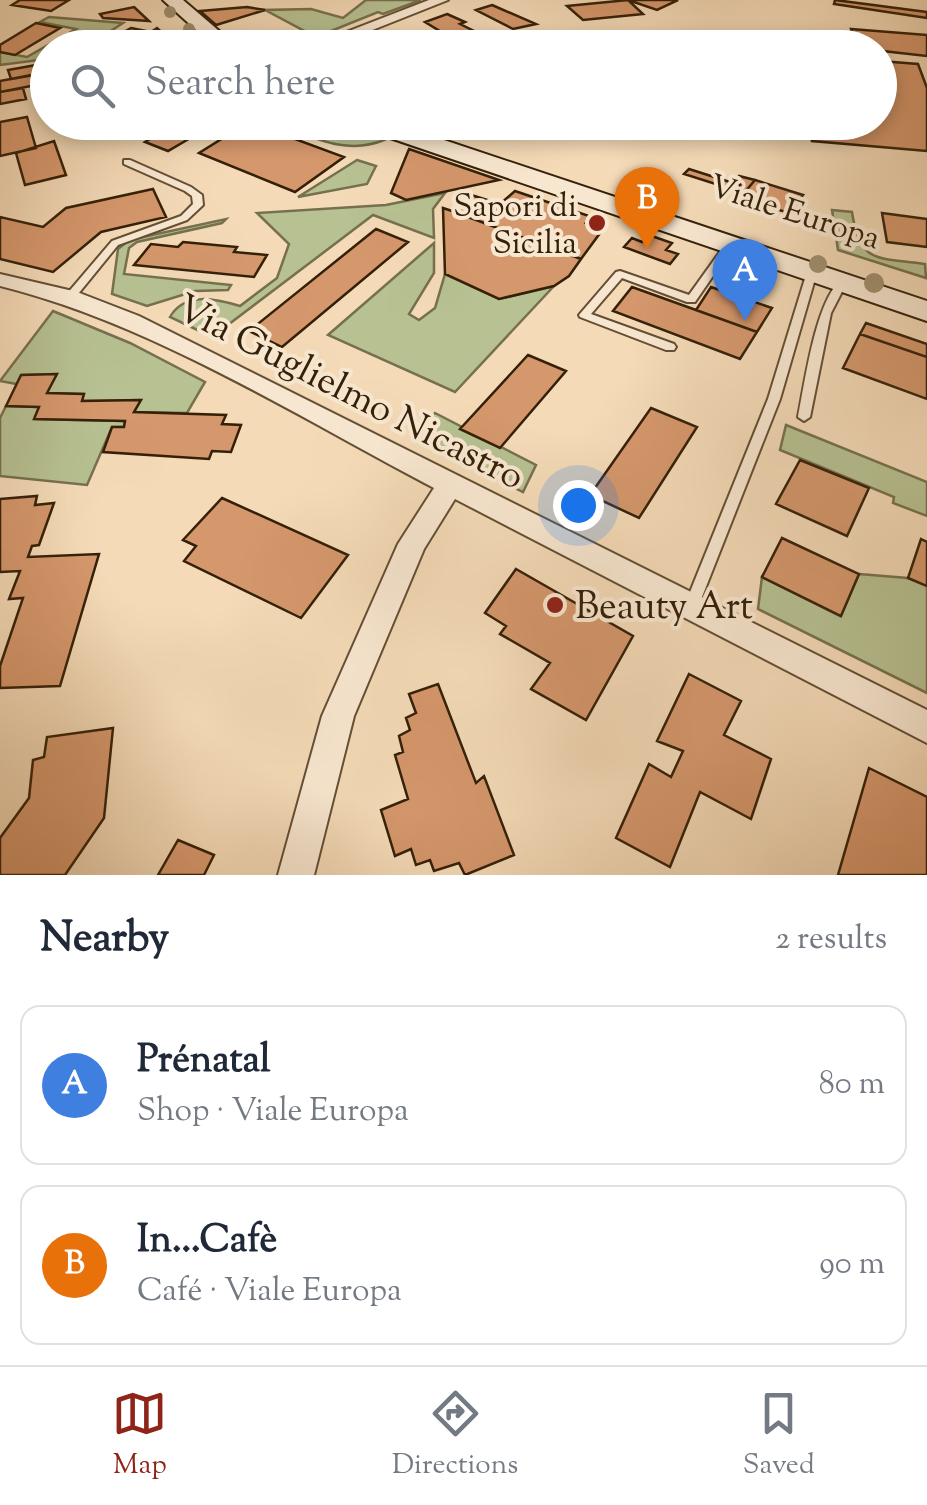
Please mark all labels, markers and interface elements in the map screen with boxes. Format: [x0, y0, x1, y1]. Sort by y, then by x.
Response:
search box [30, 30, 897, 140]
icon: search [65, 58, 120, 113]
text: Search here [145, 58, 336, 112]
street label: Viale Europa [703, 165, 886, 263]
pin: B [614, 166, 680, 249]
place label: Sapori di Sicilia [453, 185, 577, 268]
marker: Sapori di Sicilia [586, 212, 608, 234]
pin: A [712, 238, 778, 321]
street label: Via Guglielmo Nicastro [166, 283, 533, 506]
your location [553, 480, 604, 531]
place label: Beauty Art [575, 582, 753, 636]
marker: Beauty Art [544, 594, 566, 616]
text: Nearby [40, 910, 169, 970]
text: 2 results [775, 917, 887, 963]
text: Prénatal [137, 1035, 271, 1089]
text: A [62, 1062, 87, 1108]
text: 80 m [819, 1062, 885, 1108]
text: Shop · Viale Europa [137, 1089, 409, 1135]
text: In...Cafè [137, 1215, 277, 1269]
text: B [64, 1242, 85, 1288]
text: 90 m [819, 1242, 885, 1288]
text: Café · Viale Europa [137, 1269, 402, 1315]
tab: Map [112, 1386, 167, 1486]
tab: Directions [392, 1386, 518, 1486]
tab: Saved [743, 1386, 815, 1486]

